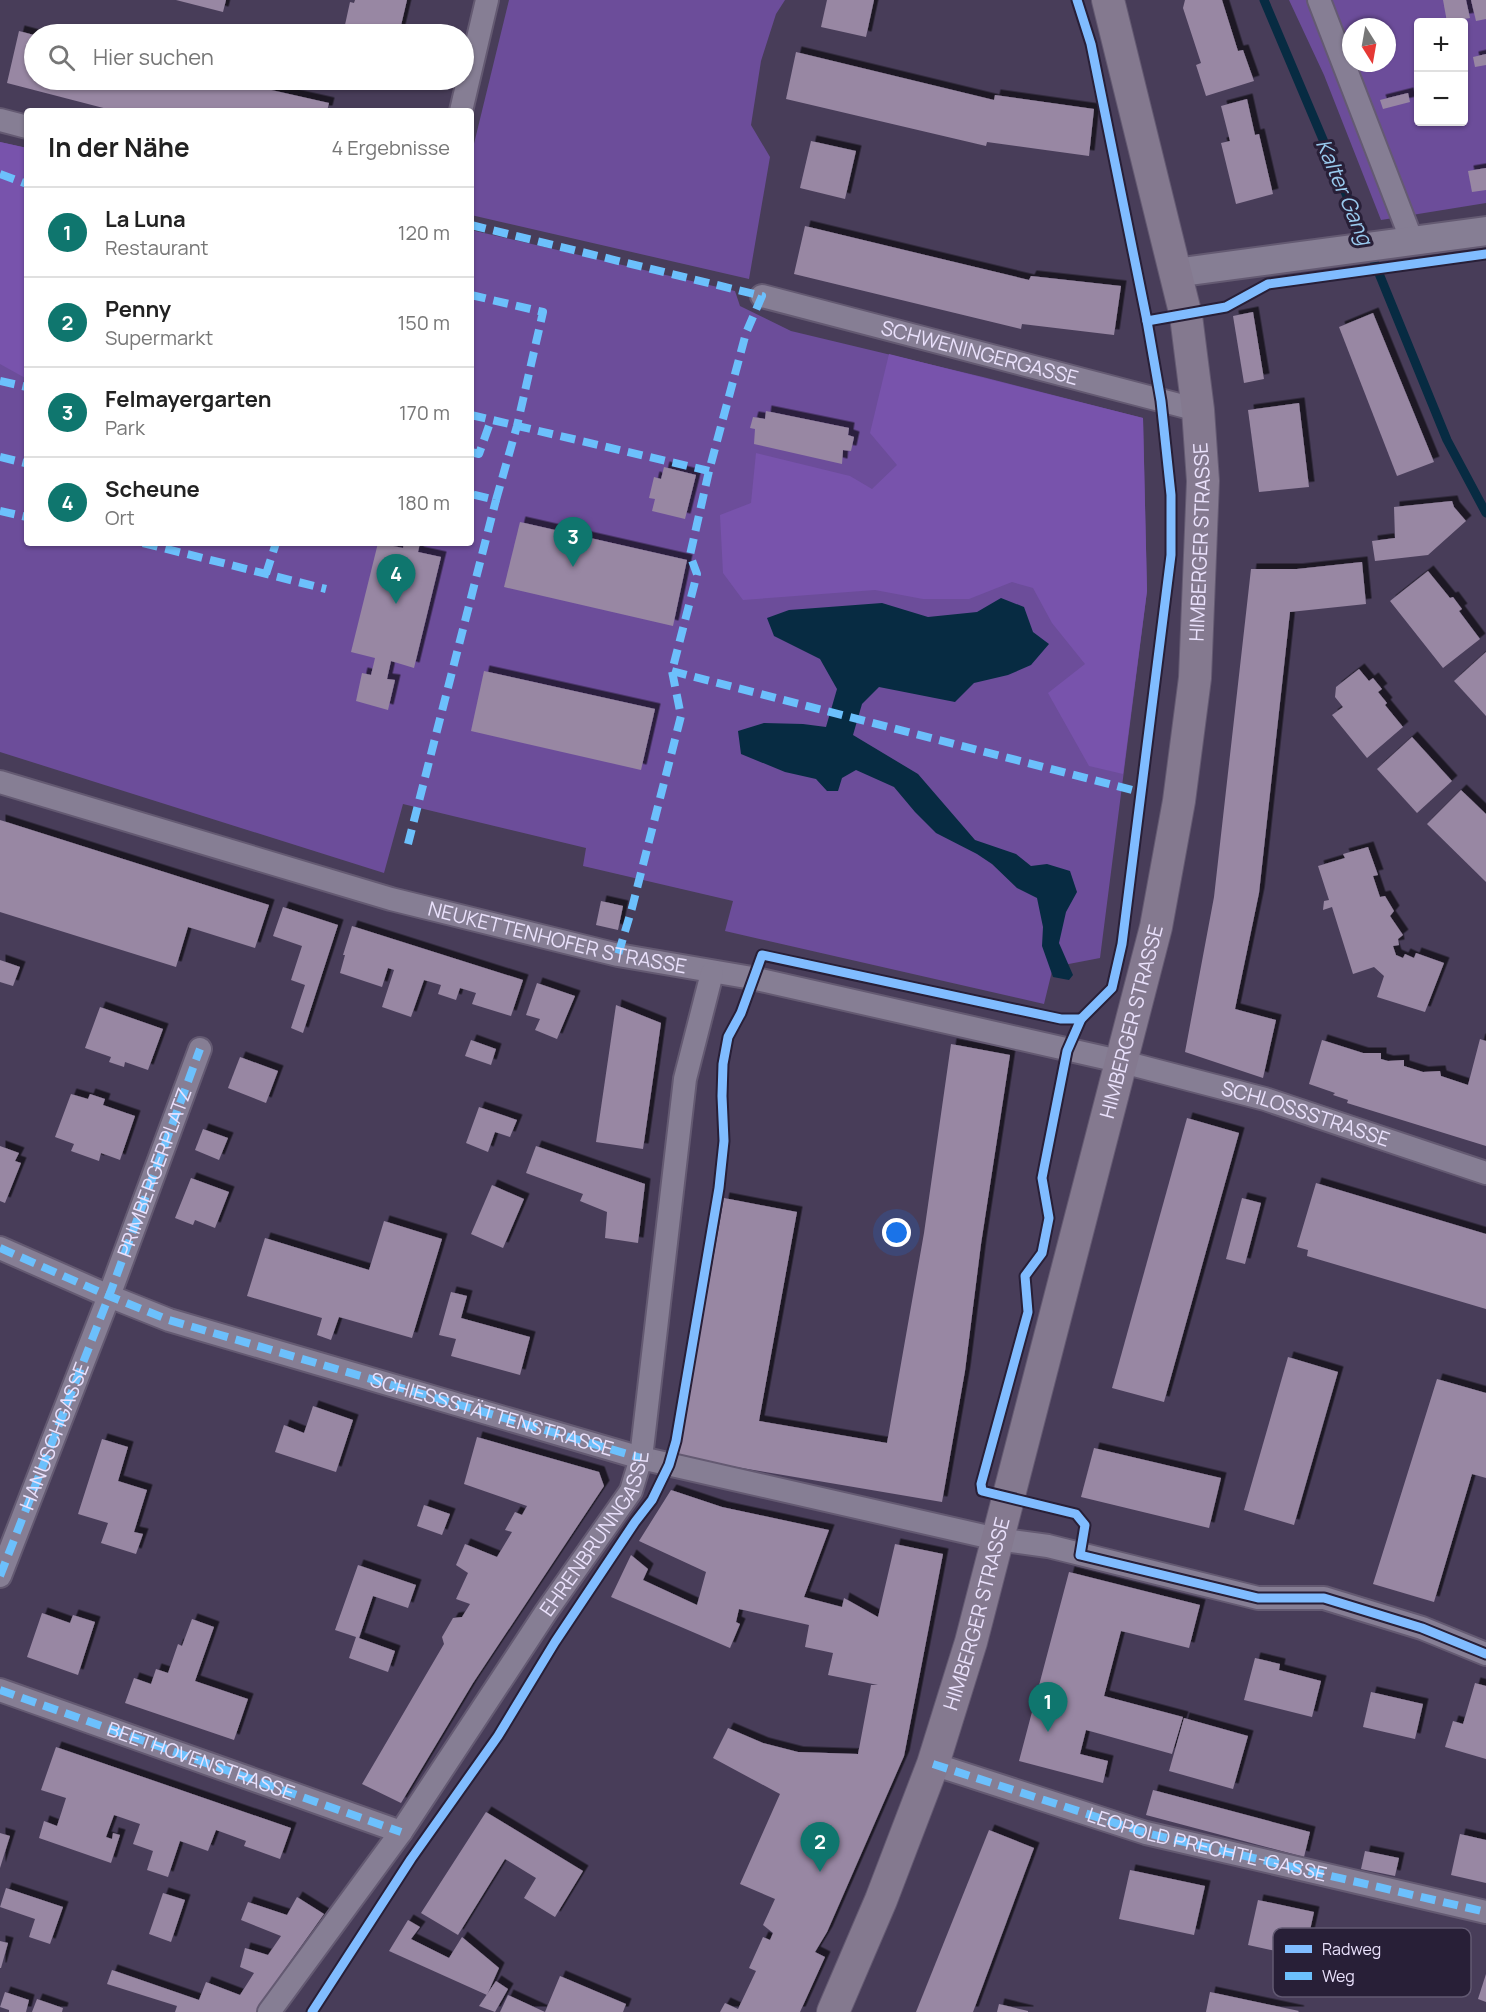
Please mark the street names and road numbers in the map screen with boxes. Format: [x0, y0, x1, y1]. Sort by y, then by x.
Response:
street label: SCHWENINGERGASSE [878, 314, 1081, 391]
street label: HIMBERGER STRASSE [1182, 442, 1216, 642]
street label: NEUKETTENHOFER STRASSE [425, 895, 689, 980]
street label: HIMBERGER STRASSE [1093, 922, 1169, 1121]
street label: SCHLOSSSTRASSE [1218, 1074, 1393, 1153]
street label: PRIMBERGERPLATZ [110, 1084, 198, 1261]
street label: HANUSCHGASSE [13, 1358, 95, 1514]
street label: SCHIESSSTÄTTENSTRASSE [367, 1366, 617, 1462]
street label: EHRENBRUNNGASSE [533, 1450, 655, 1622]
street label: HIMBERGER STRASSE [937, 1514, 1016, 1713]
street label: BEETHOVENSTRASSE [103, 1715, 298, 1806]
street label: LEOPOLD PRECHTL-GASSE [1084, 1801, 1330, 1888]

